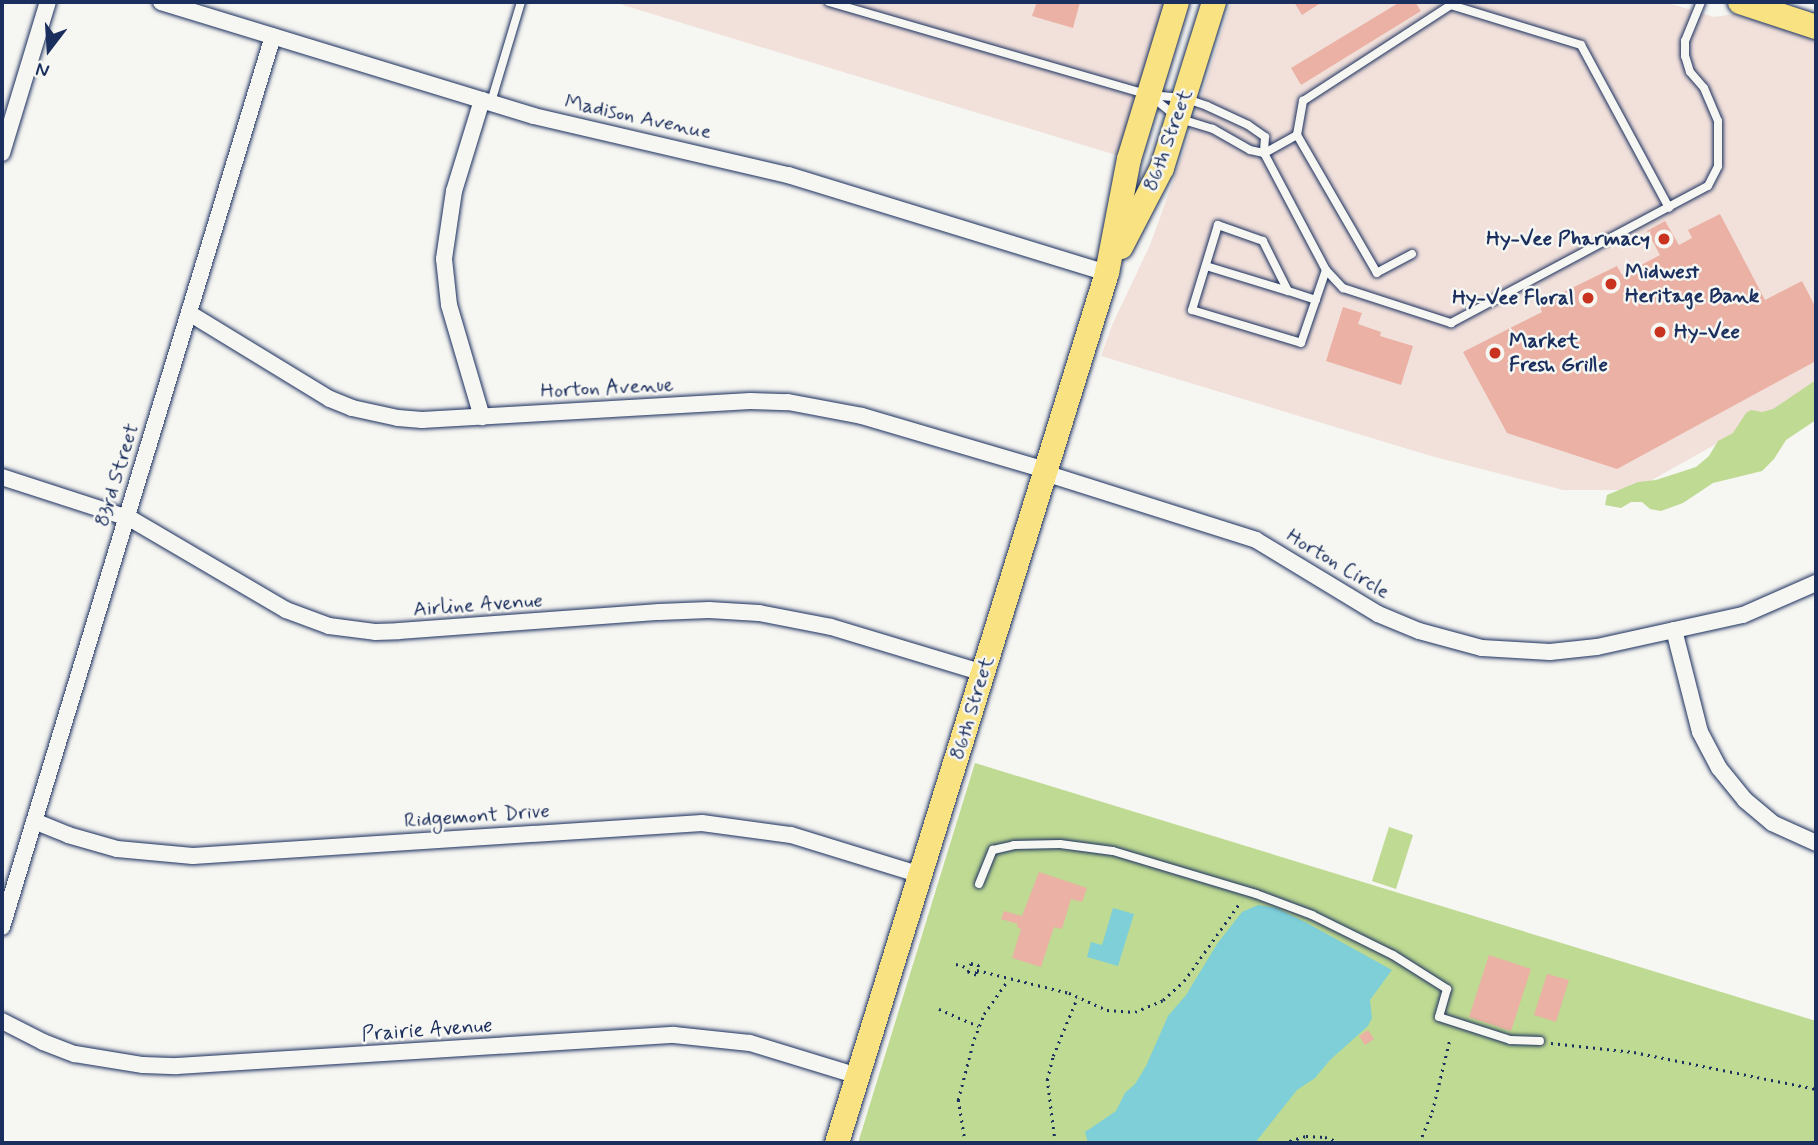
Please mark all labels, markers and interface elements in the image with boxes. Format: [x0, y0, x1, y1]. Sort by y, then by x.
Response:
north arrow [14, 14, 84, 84]
text: N [33, 56, 52, 83]
street label: 86th Street [1138, 85, 1198, 195]
street label: Madison Avenue [565, 90, 711, 144]
place label: Hy-Vee Pharmacy [1489, 226, 1650, 252]
marker: Hy-Vee Pharmacy [1656, 231, 1672, 247]
place label: Midwest Heritage Bank [1625, 259, 1756, 309]
marker: Midwest Heritage Bank [1603, 276, 1619, 292]
place label: Hy-Vee Floral [1452, 285, 1574, 311]
marker: Hy-Vee Floral [1580, 290, 1596, 306]
place label: Hy-Vee [1674, 319, 1740, 345]
marker: Hy-Vee [1652, 324, 1668, 340]
place label: Market Fresh Grille [1509, 328, 1608, 378]
marker: Market Fresh Grille [1487, 345, 1503, 361]
street label: Horton Avenue [541, 372, 673, 404]
street label: 83rd Street [90, 421, 144, 529]
street label: Horton Circle [1281, 523, 1395, 605]
street label: Airline Avenue [411, 588, 545, 622]
street label: 86th Street [944, 653, 1000, 763]
street label: Ridgemont Drive [403, 798, 551, 834]
street label: Prairie Avenue [359, 1013, 495, 1047]

